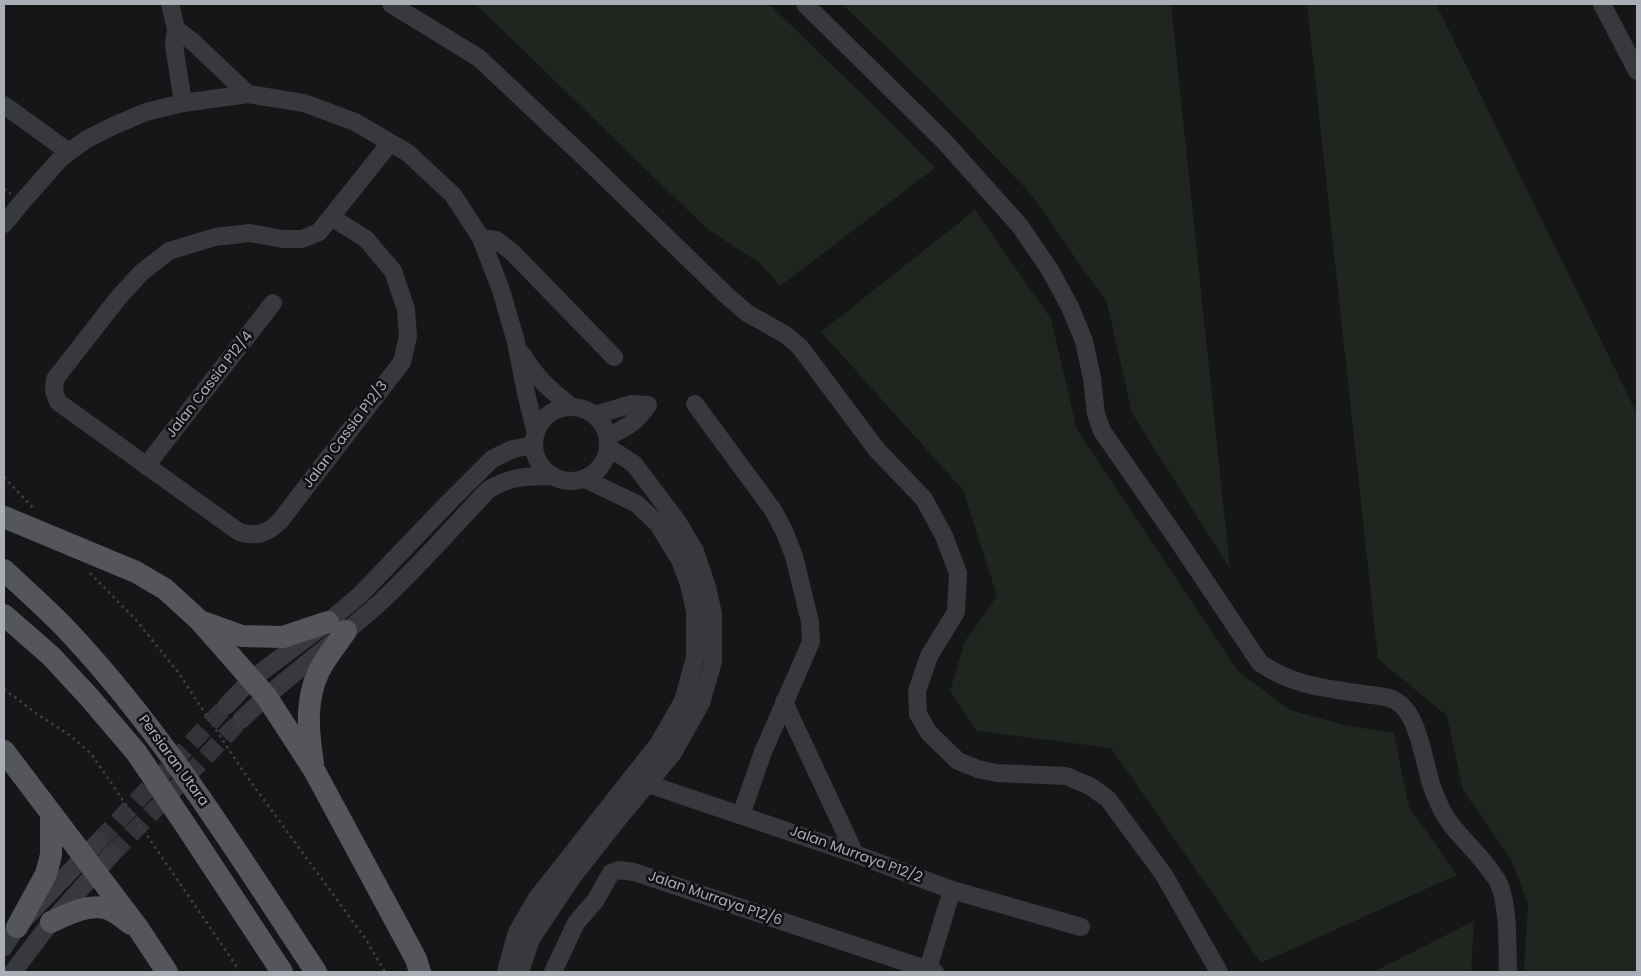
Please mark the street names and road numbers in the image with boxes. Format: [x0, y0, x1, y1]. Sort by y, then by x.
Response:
street label: Jalan Cassia P12/4 [163, 329, 257, 441]
street label: Jalan Cassia P12/3 [300, 378, 392, 492]
street label: Persiaran Utara [134, 712, 212, 810]
street label: Jalan Murraya P12/2 [787, 823, 925, 887]
street label: Jalan Murraya P12/6 [646, 868, 784, 930]

